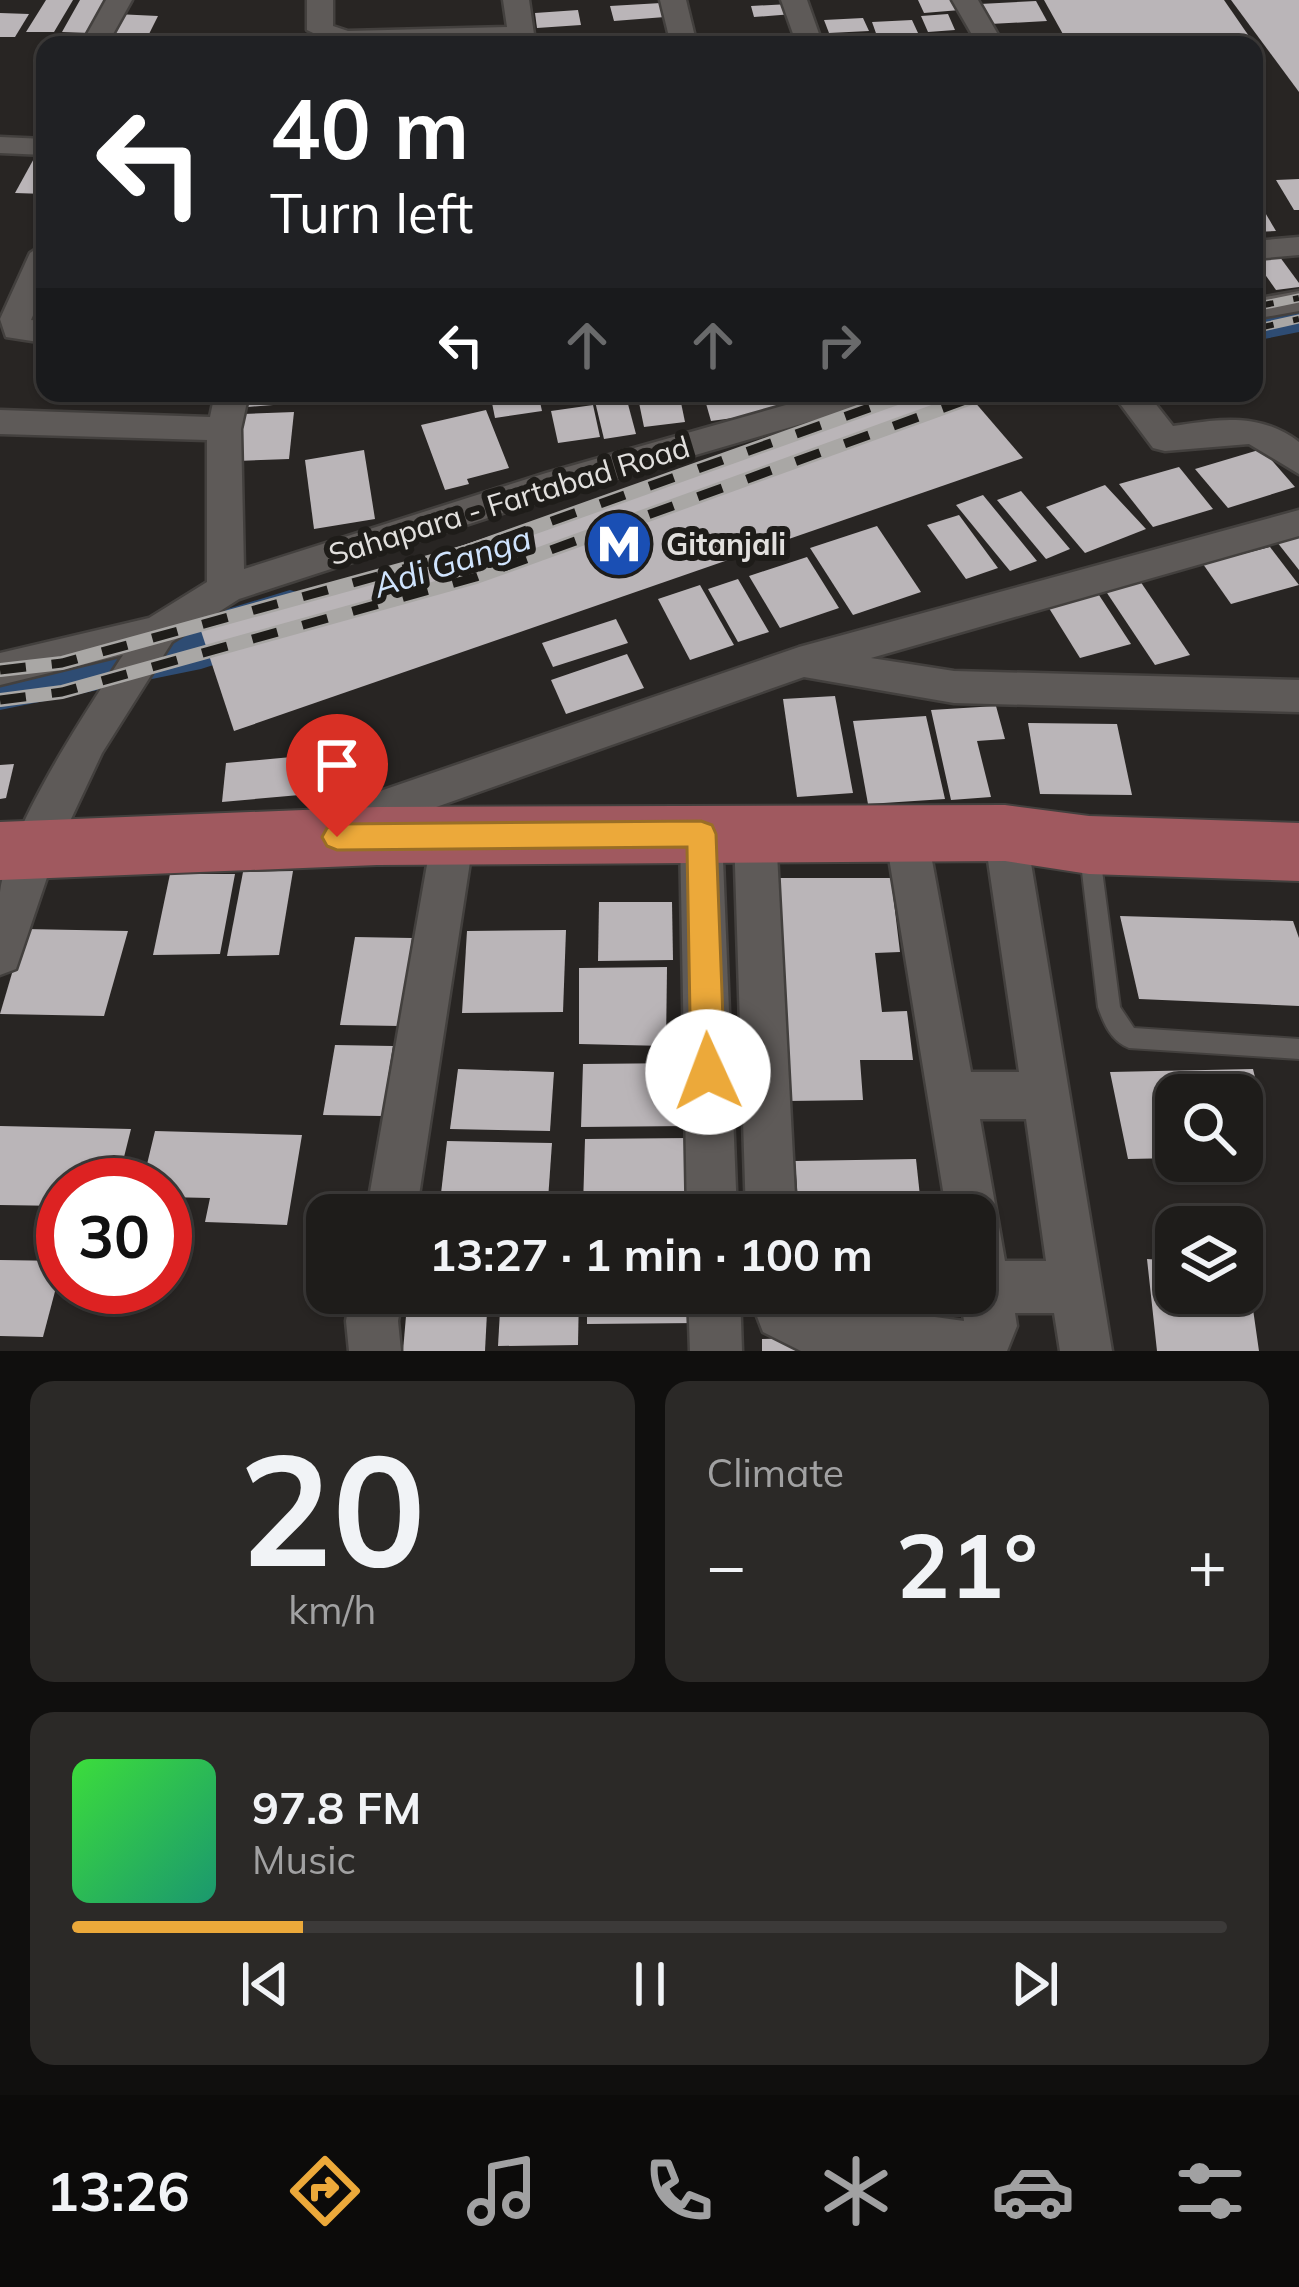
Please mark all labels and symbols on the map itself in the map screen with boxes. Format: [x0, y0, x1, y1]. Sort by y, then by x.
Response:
street label: Sahapara - Fartabad Road [324, 427, 694, 573]
metro station icon: Gitanjali [584, 509, 654, 579]
water label: Adi Ganga [367, 516, 536, 606]
place label: Gitanjali [666, 525, 786, 563]
pin [286, 714, 388, 837]
position arrow [645, 1009, 771, 1135]
speed limit sign: 30 [36, 1158, 192, 1314]

